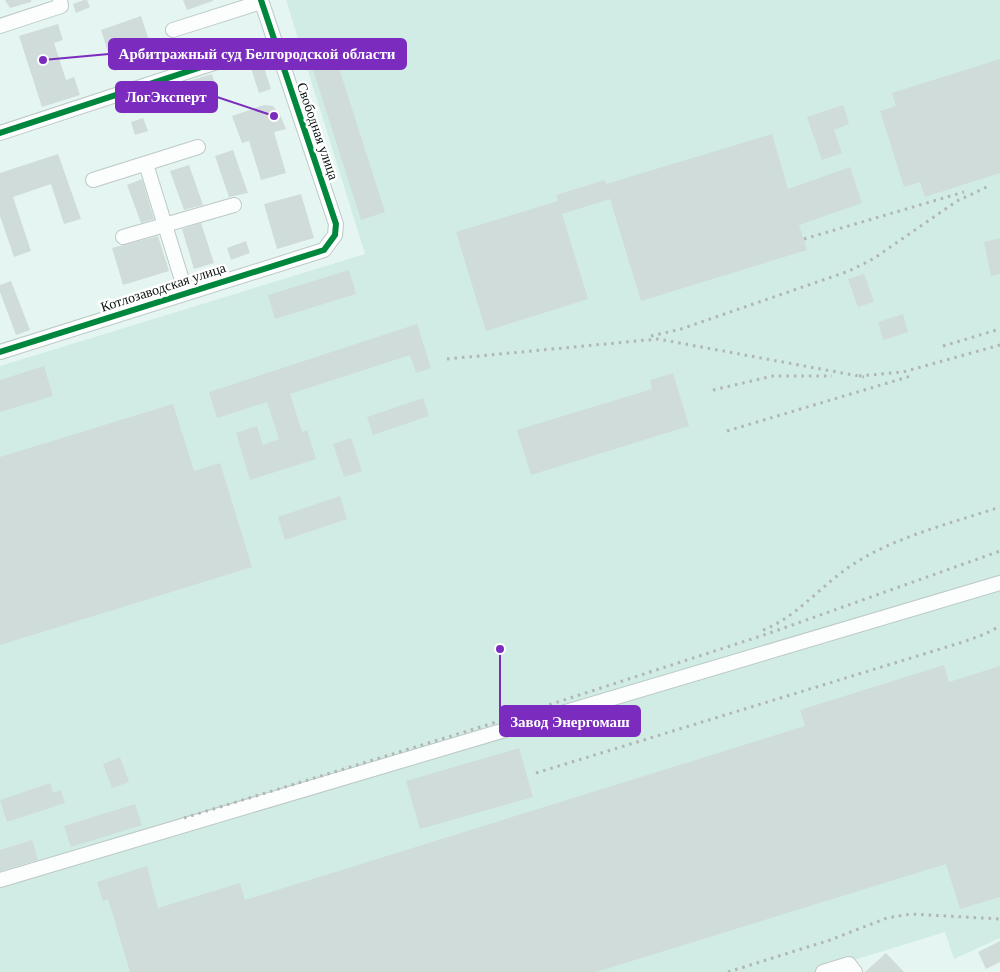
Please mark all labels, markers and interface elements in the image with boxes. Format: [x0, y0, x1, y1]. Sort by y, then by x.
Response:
callout: Арбитражный суд Белгородской области [109, 39, 406, 69]
text: Арбитражный суд Белгородской области [119, 46, 396, 62]
street label: Свободная улица [294, 81, 341, 183]
callout: ЛогЭксперт [116, 82, 217, 112]
text: ЛогЭксперт [125, 89, 207, 105]
street label: Котлозаводская улица [99, 260, 228, 315]
callout: Завод Энергомаш [500, 706, 640, 736]
text: Завод Энергомаш [510, 714, 630, 730]

